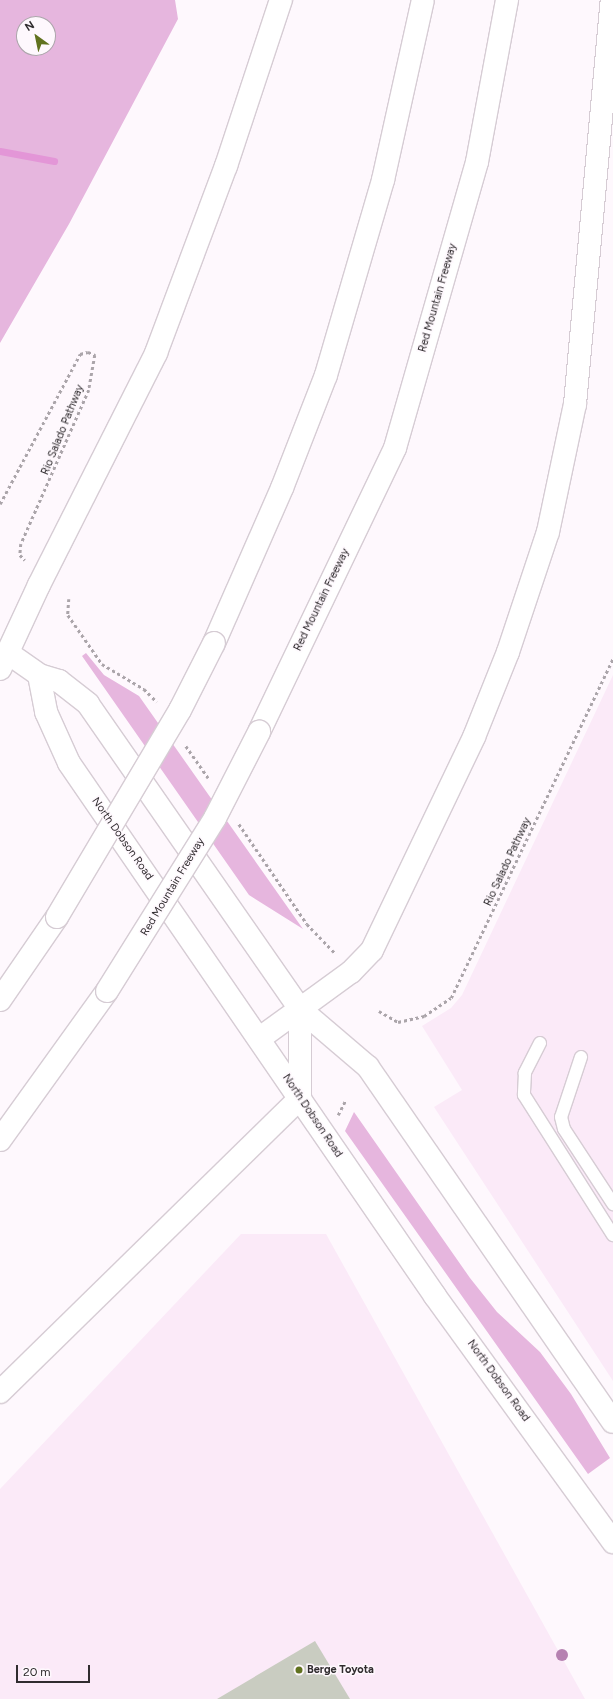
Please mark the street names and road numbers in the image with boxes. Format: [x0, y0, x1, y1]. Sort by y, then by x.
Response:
street label: Red Mountain Freeway [416, 242, 460, 354]
street label: Rio Salado Pathway [39, 383, 87, 477]
street label: Red Mountain Freeway [291, 547, 353, 653]
street label: North Dobson Road [89, 795, 155, 883]
street label: Rio Salado Pathway [482, 816, 534, 908]
street label: Red Mountain Freeway [138, 835, 208, 939]
street label: North Dobson Road [279, 1072, 345, 1160]
street label: North Dobson Road [464, 1338, 532, 1424]

